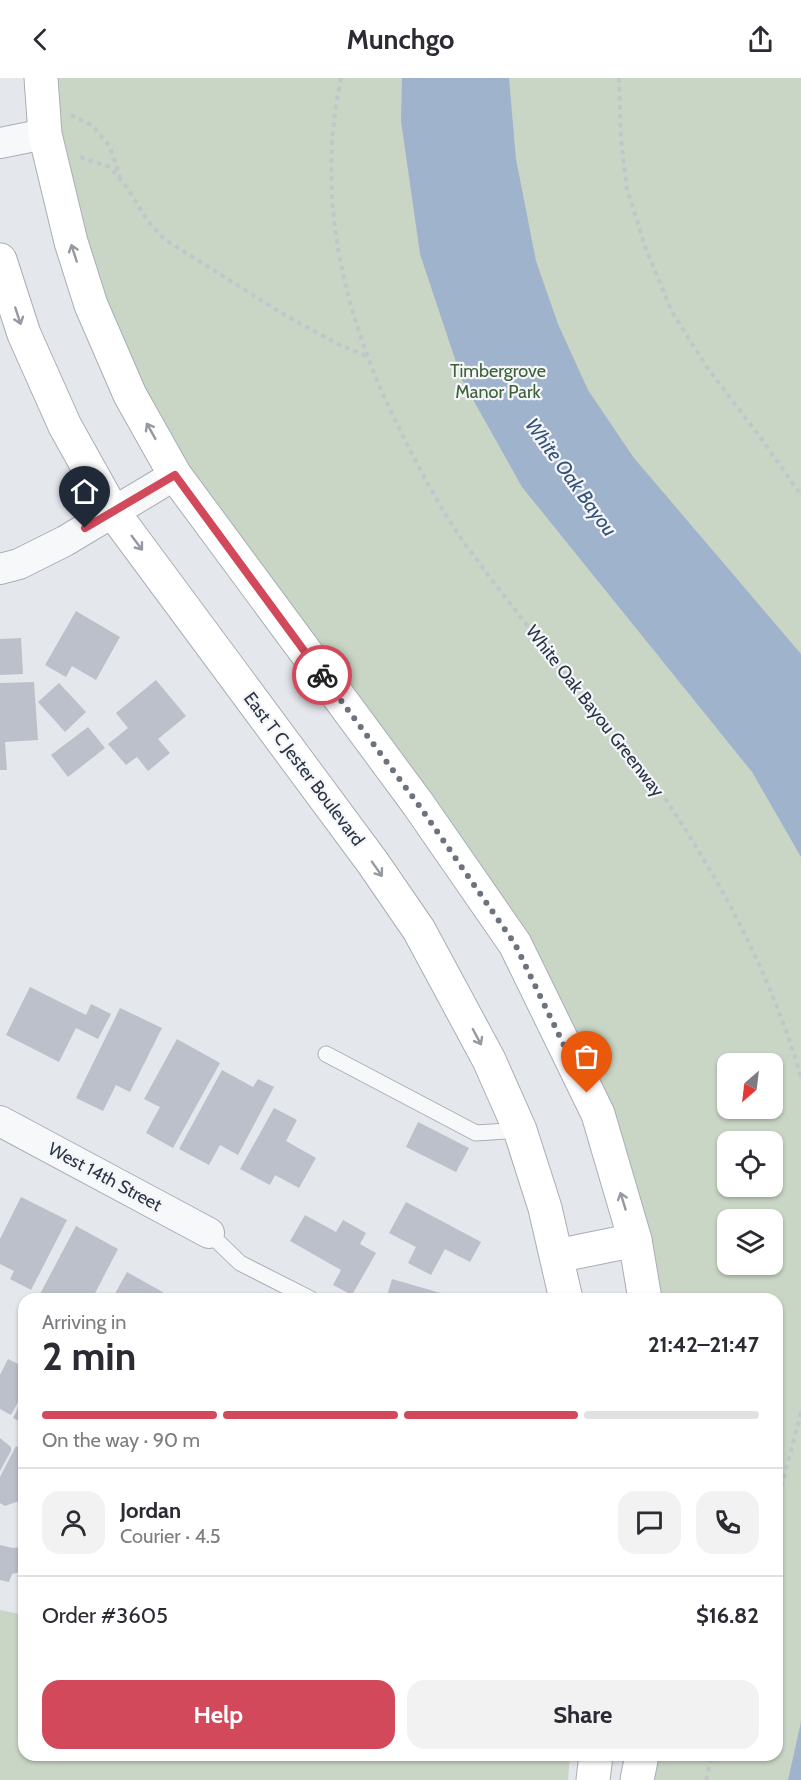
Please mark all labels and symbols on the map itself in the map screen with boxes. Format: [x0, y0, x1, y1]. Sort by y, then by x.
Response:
one-way arrow [68, 244, 79, 263]
one-way arrow [13, 306, 24, 325]
park label: Timbergrove Manor Park [450, 360, 546, 403]
water label: White Oak Bayou [520, 413, 622, 541]
one-way arrow [144, 423, 156, 440]
pin [59, 466, 110, 528]
one-way arrow [130, 535, 143, 551]
street label: White Oak Bayou Greenway [521, 621, 669, 801]
courier [292, 645, 352, 705]
street label: East T C Jester Boulevard [239, 688, 369, 850]
one-way arrow [371, 860, 383, 877]
one-way arrow [471, 1028, 483, 1046]
pin [561, 1031, 612, 1093]
north arrow [717, 1053, 783, 1119]
street label: West 14th Street [44, 1138, 166, 1216]
one-way arrow [617, 1192, 628, 1211]

